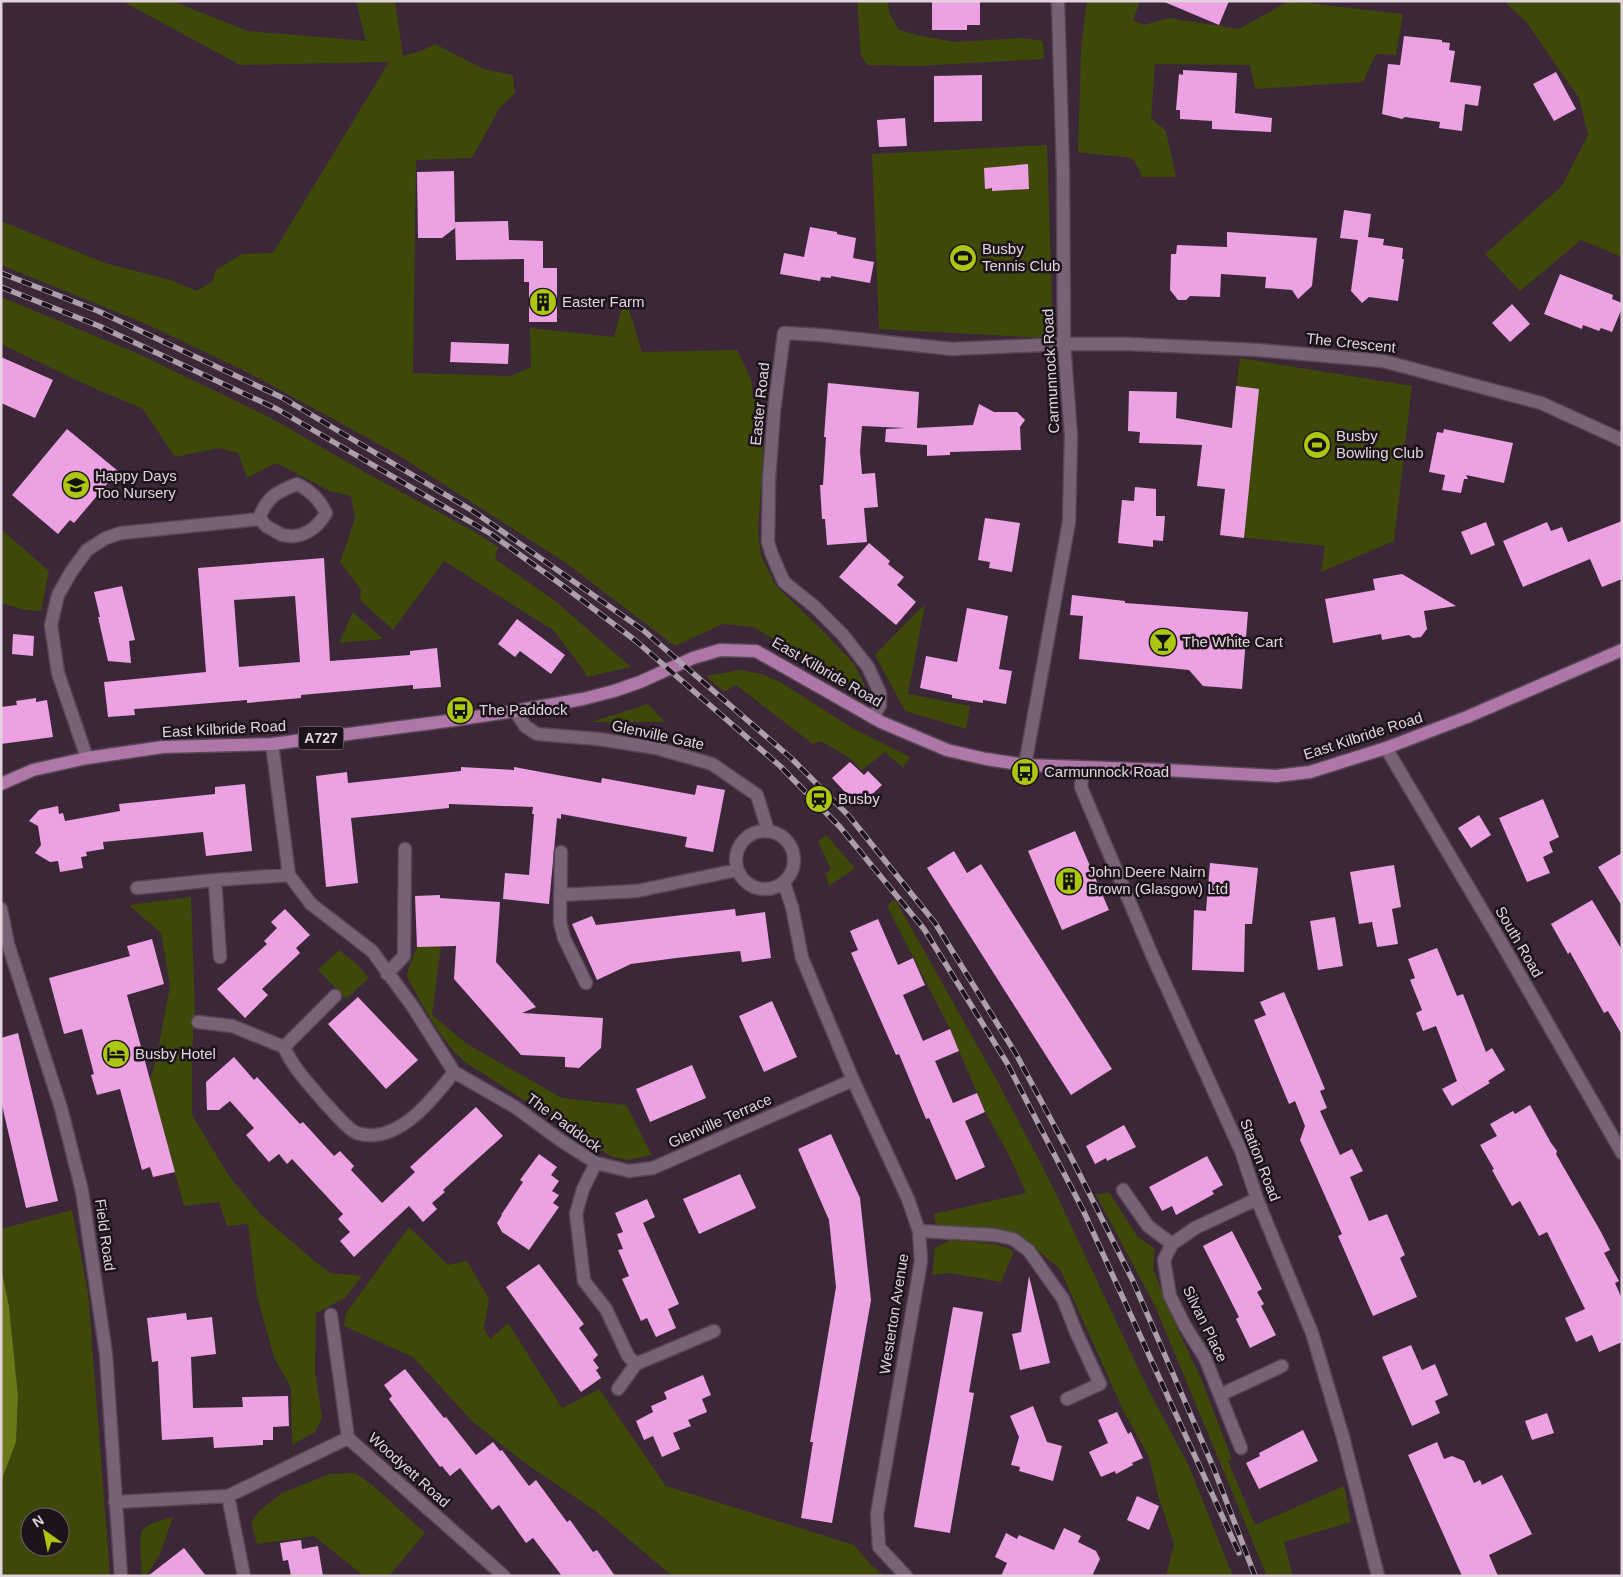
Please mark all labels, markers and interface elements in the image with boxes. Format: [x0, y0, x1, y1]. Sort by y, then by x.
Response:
place label: Busby Tennis Club [982, 240, 1060, 274]
sports icon: Busby Tennis Club [948, 243, 978, 273]
building icon: Easter Farm [528, 287, 558, 317]
place label: Easter Farm [562, 293, 645, 310]
street label: Carmunnock Road [1039, 308, 1062, 434]
street label: The Crescent [1305, 329, 1398, 356]
street label: Easter Road [747, 362, 772, 446]
place label: Busby Bowling Club [1336, 427, 1424, 461]
sports icon: Busby Bowling Club [1302, 430, 1332, 460]
place label: Happy Days Too Nursery [95, 467, 177, 501]
school or university icon: Happy Days Too Nursery [61, 470, 91, 500]
bar icon: The White Cart [1148, 627, 1178, 657]
street label: East Kilbride Road [769, 633, 885, 710]
place label: The White Cart [1182, 633, 1284, 650]
bus stop icon: The Paddock [445, 695, 475, 725]
place label: The Paddock [479, 701, 568, 718]
street label: East Kilbride Road [1301, 708, 1425, 763]
street label: Glenville Gate [610, 716, 706, 753]
street label: East Kilbride Road [161, 717, 286, 740]
road number: A727 [298, 726, 344, 750]
bus stop icon: Carmunnock Road [1010, 757, 1040, 787]
place label: Carmunnock Road [1044, 763, 1169, 780]
station icon: Busby [804, 784, 834, 814]
place label: Busby [838, 790, 880, 807]
place label: John Deere Nairn Brown (Glasgow) Ltd [1088, 863, 1228, 897]
building icon: John Deere Nairn Brown (Glasgow) Ltd [1054, 866, 1084, 896]
street label: South Road [1492, 903, 1547, 980]
hotel icon: Busby Hotel [101, 1039, 131, 1069]
place label: Busby Hotel [135, 1045, 216, 1062]
street label: The Paddock [524, 1090, 605, 1156]
street label: Glenville Terrace [665, 1090, 774, 1151]
street label: Station Road [1237, 1116, 1284, 1203]
street label: Field Road [92, 1198, 119, 1272]
street label: Westerton Avenue [876, 1252, 911, 1376]
street label: Silvan Place [1180, 1283, 1231, 1365]
street label: Woodyett Road [365, 1429, 453, 1510]
north arrow [20, 1507, 70, 1557]
text: N [29, 1512, 47, 1531]

